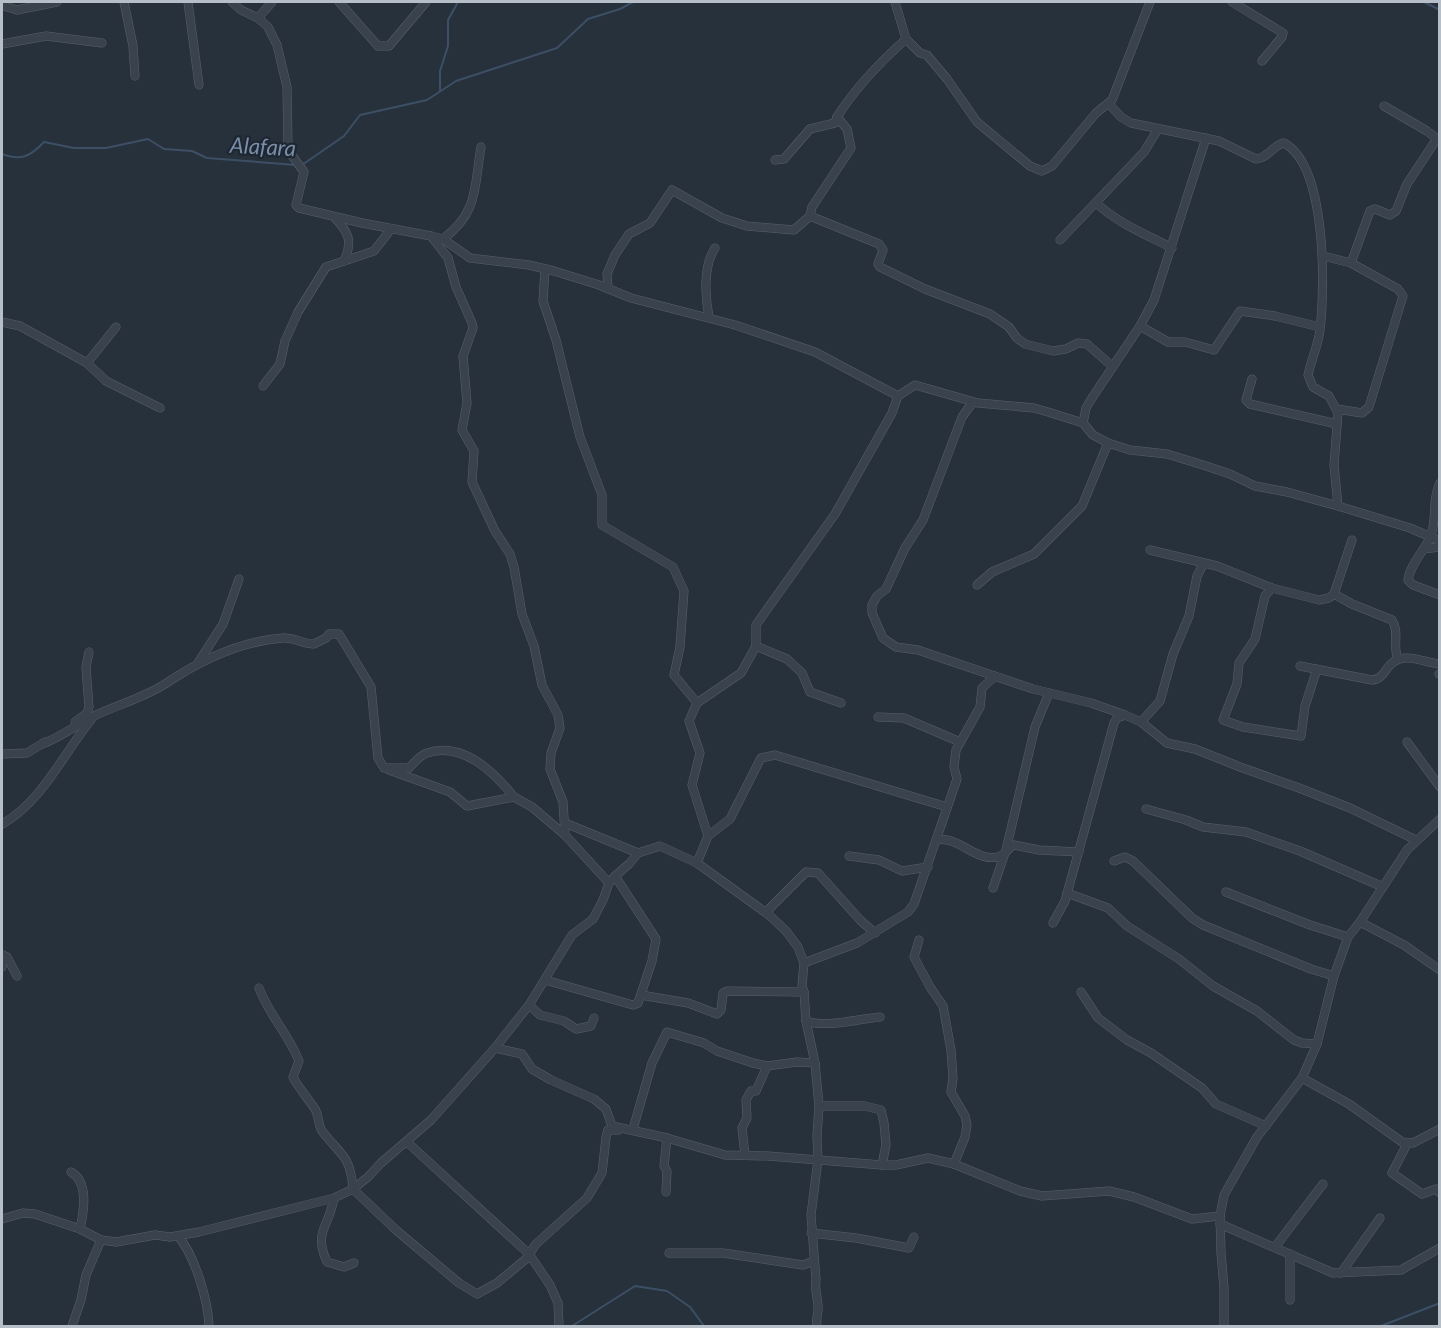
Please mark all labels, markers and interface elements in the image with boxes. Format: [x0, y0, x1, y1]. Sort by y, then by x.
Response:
water label: Alafara [228, 131, 297, 161]

